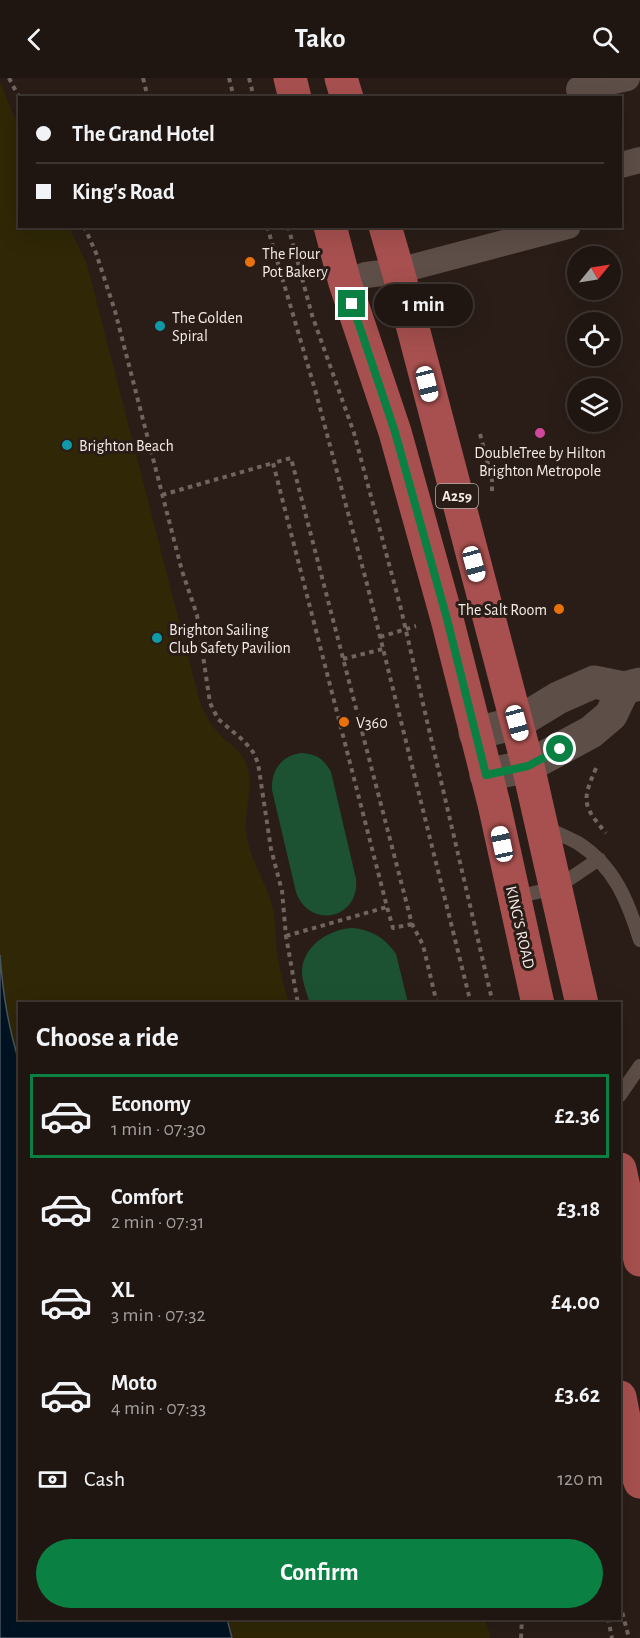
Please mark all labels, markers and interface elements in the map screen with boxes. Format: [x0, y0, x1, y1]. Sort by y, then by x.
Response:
icon: back [18, 23, 51, 56]
icon: search [589, 23, 622, 56]
text: Tako [294, 25, 346, 52]
text: The Grand Hotel [72, 123, 215, 145]
text: King's Road [72, 181, 175, 203]
place label: The Flour Pot Bakery [262, 246, 328, 281]
north arrow [567, 246, 621, 300]
map controls [567, 246, 621, 432]
marker: The Flour Pot Bakery [243, 255, 257, 269]
callout: 1 min [373, 283, 472, 325]
route end [338, 290, 365, 317]
text: 1 min [402, 295, 445, 315]
place label: The Golden Spiral [172, 310, 243, 344]
button: locate [567, 312, 621, 366]
marker: The Golden Spiral [153, 319, 167, 333]
car [414, 364, 440, 404]
button: layers [567, 378, 621, 432]
marker: DoubleTree by Hilton Brighton Metropole [533, 426, 547, 440]
marker: Brighton Beach [60, 438, 74, 452]
place label: Brighton Beach [79, 438, 174, 454]
place label: DoubleTree by Hilton Brighton Metropole [474, 445, 606, 479]
road number: A259 [436, 484, 478, 508]
car [461, 544, 487, 584]
place label: The Salt Room [458, 602, 547, 618]
marker: The Salt Room [552, 602, 566, 616]
place label: Brighton Sailing Club Safety Pavilion [169, 622, 291, 657]
marker: Brighton Sailing Club Safety Pavilion [150, 631, 164, 645]
car [504, 703, 530, 743]
marker: V360 [337, 715, 351, 729]
place label: V360 [356, 715, 388, 731]
route start [546, 735, 573, 762]
car [489, 825, 515, 863]
street label: KING'S ROAD [503, 884, 537, 970]
text: Choose a ride [36, 1024, 179, 1051]
icon: car [39, 1089, 93, 1143]
text: Economy [111, 1093, 191, 1115]
text: £2.36 [555, 1105, 600, 1127]
text: 1 min · 07:30 [111, 1119, 206, 1139]
icon: car [39, 1182, 93, 1236]
text: Comfort [111, 1186, 183, 1208]
text: £3.18 [557, 1198, 600, 1220]
text: 2 min · 07:31 [111, 1212, 204, 1232]
icon: car [39, 1275, 93, 1329]
text: XL [111, 1279, 134, 1301]
text: £4.00 [551, 1291, 600, 1313]
text: 3 min · 07:32 [111, 1305, 206, 1325]
icon: car [39, 1368, 93, 1422]
text: Moto [111, 1372, 157, 1394]
text: £3.62 [555, 1384, 600, 1406]
text: 4 min · 07:33 [111, 1398, 206, 1418]
icon: cash [36, 1463, 69, 1496]
text: Cash [84, 1468, 125, 1490]
text: 120 m [557, 1469, 603, 1489]
button: Confirm [36, 1539, 603, 1608]

